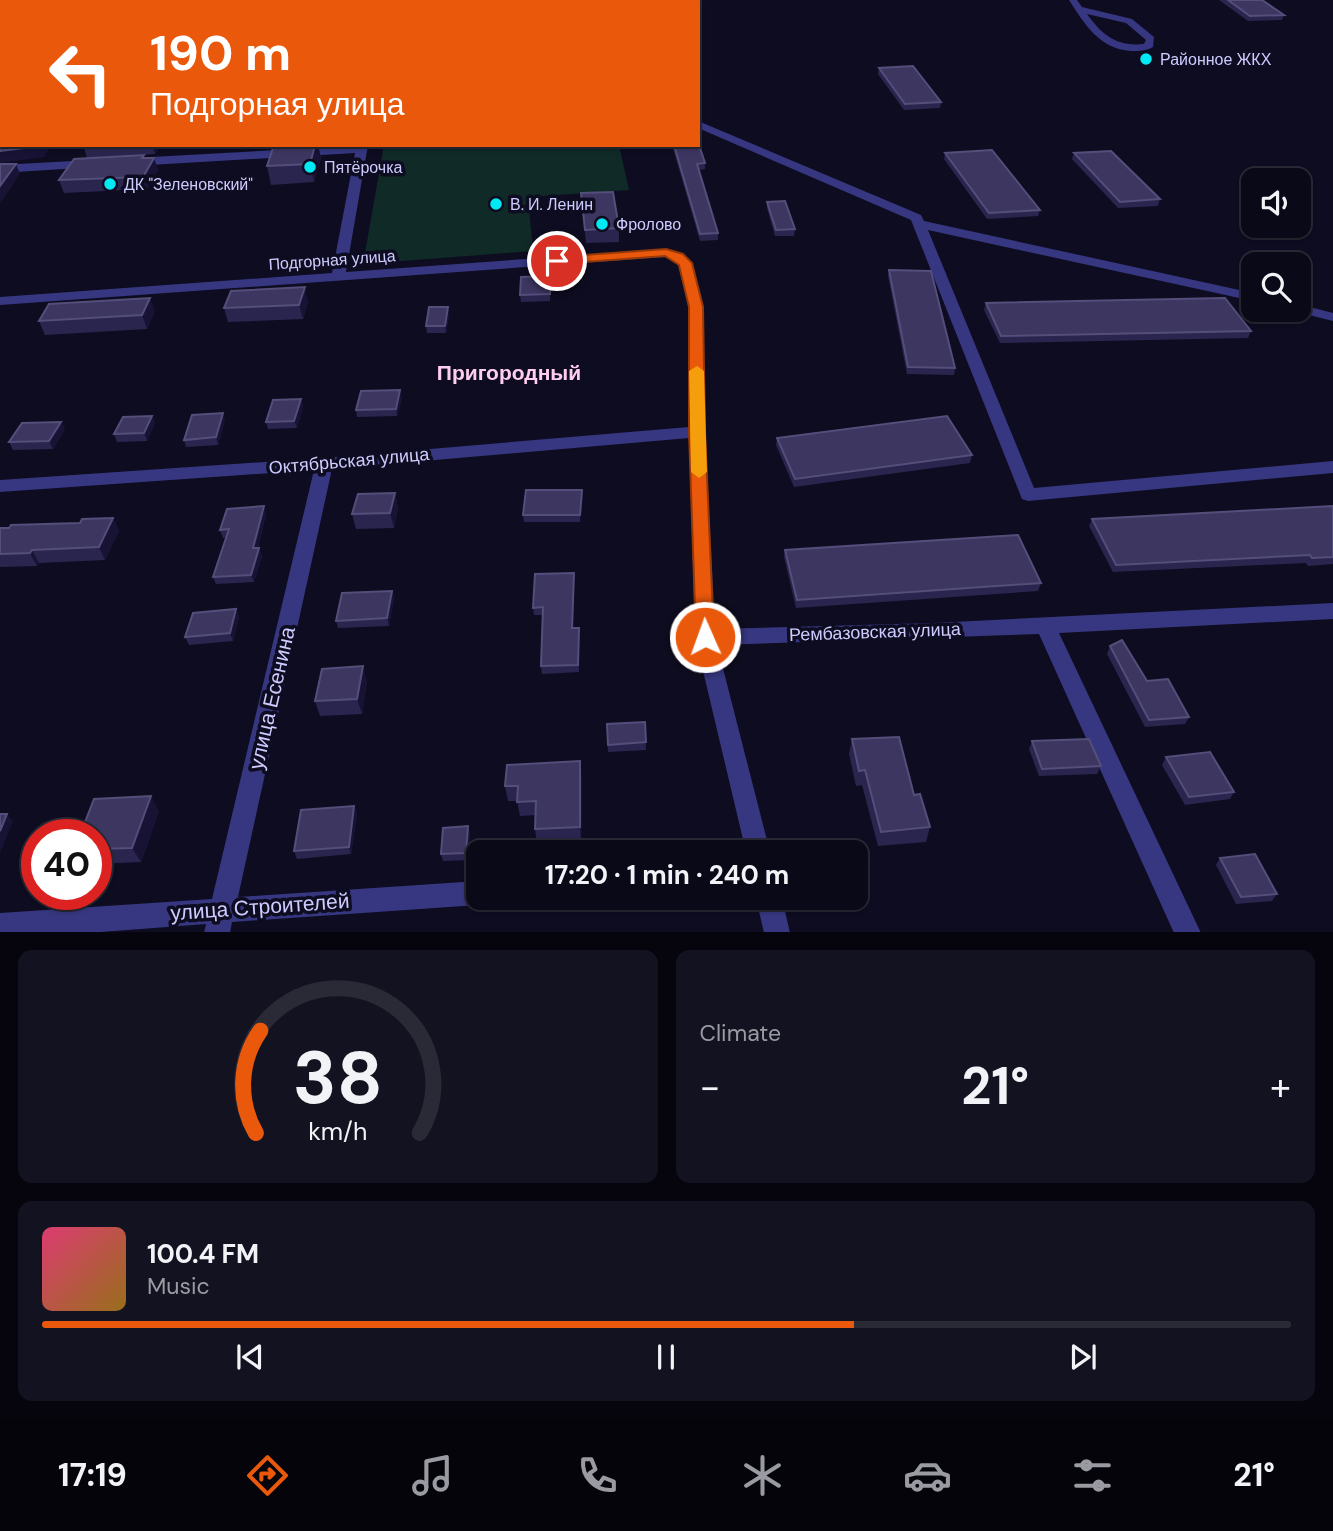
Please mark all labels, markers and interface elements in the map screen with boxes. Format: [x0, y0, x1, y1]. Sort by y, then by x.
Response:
text: 190 m [150, 21, 291, 85]
icon: left [35, 28, 126, 119]
place label: Районное ЖКХ [1160, 49, 1272, 70]
marker: Районное ЖКХ [1138, 51, 1154, 67]
text: Подгорная улица [150, 83, 405, 125]
place label: Пятёрочка [324, 157, 403, 178]
marker: Пятёрочка [302, 159, 318, 175]
map controls [1241, 168, 1311, 322]
button: sound [1241, 168, 1311, 238]
place label: ДК "Зеленовский" [124, 174, 253, 195]
marker: ДК "Зеленовский" [102, 176, 118, 192]
place label: В. И. Ленин [510, 194, 593, 215]
marker: В. И. Ленин [488, 196, 504, 212]
place label: Фролово [616, 214, 681, 235]
marker: Фролово [594, 216, 610, 232]
pin [527, 231, 587, 291]
icon: arrive [538, 242, 576, 280]
street label: Подгорная улица [268, 245, 396, 275]
button: search [1241, 252, 1311, 322]
district label: Пригородный [437, 359, 581, 387]
street label: Октябрьская улица [268, 442, 431, 480]
position arrow [668, 600, 742, 674]
street label: Рембазовская улица [789, 617, 962, 647]
street label: улица Есенина [242, 623, 302, 772]
speed limit sign: 40 [21, 819, 112, 910]
text: 17:20 · 1 min · 240 m [545, 858, 789, 892]
street label: улица Строителей [170, 887, 350, 927]
text: Climate [700, 1018, 781, 1048]
text: 38 [293, 1031, 383, 1126]
text: 21° [961, 1052, 1029, 1120]
text: − [700, 1062, 720, 1112]
text: + [1270, 1062, 1291, 1112]
text: km/h [308, 1114, 367, 1147]
text: 100.4 FM [147, 1237, 259, 1271]
text: Music [147, 1271, 210, 1301]
icon: previous [231, 1338, 269, 1376]
icon: pause [647, 1338, 685, 1376]
icon: next [1064, 1338, 1102, 1376]
icon: directions [243, 1451, 292, 1500]
icon: music [408, 1451, 457, 1500]
icon: phone [573, 1451, 622, 1500]
icon: climate [738, 1451, 787, 1500]
icon: car [903, 1451, 952, 1500]
icon: filters [1068, 1451, 1117, 1500]
text: 17:19 [58, 1454, 127, 1496]
text: 21° [1233, 1454, 1275, 1496]

